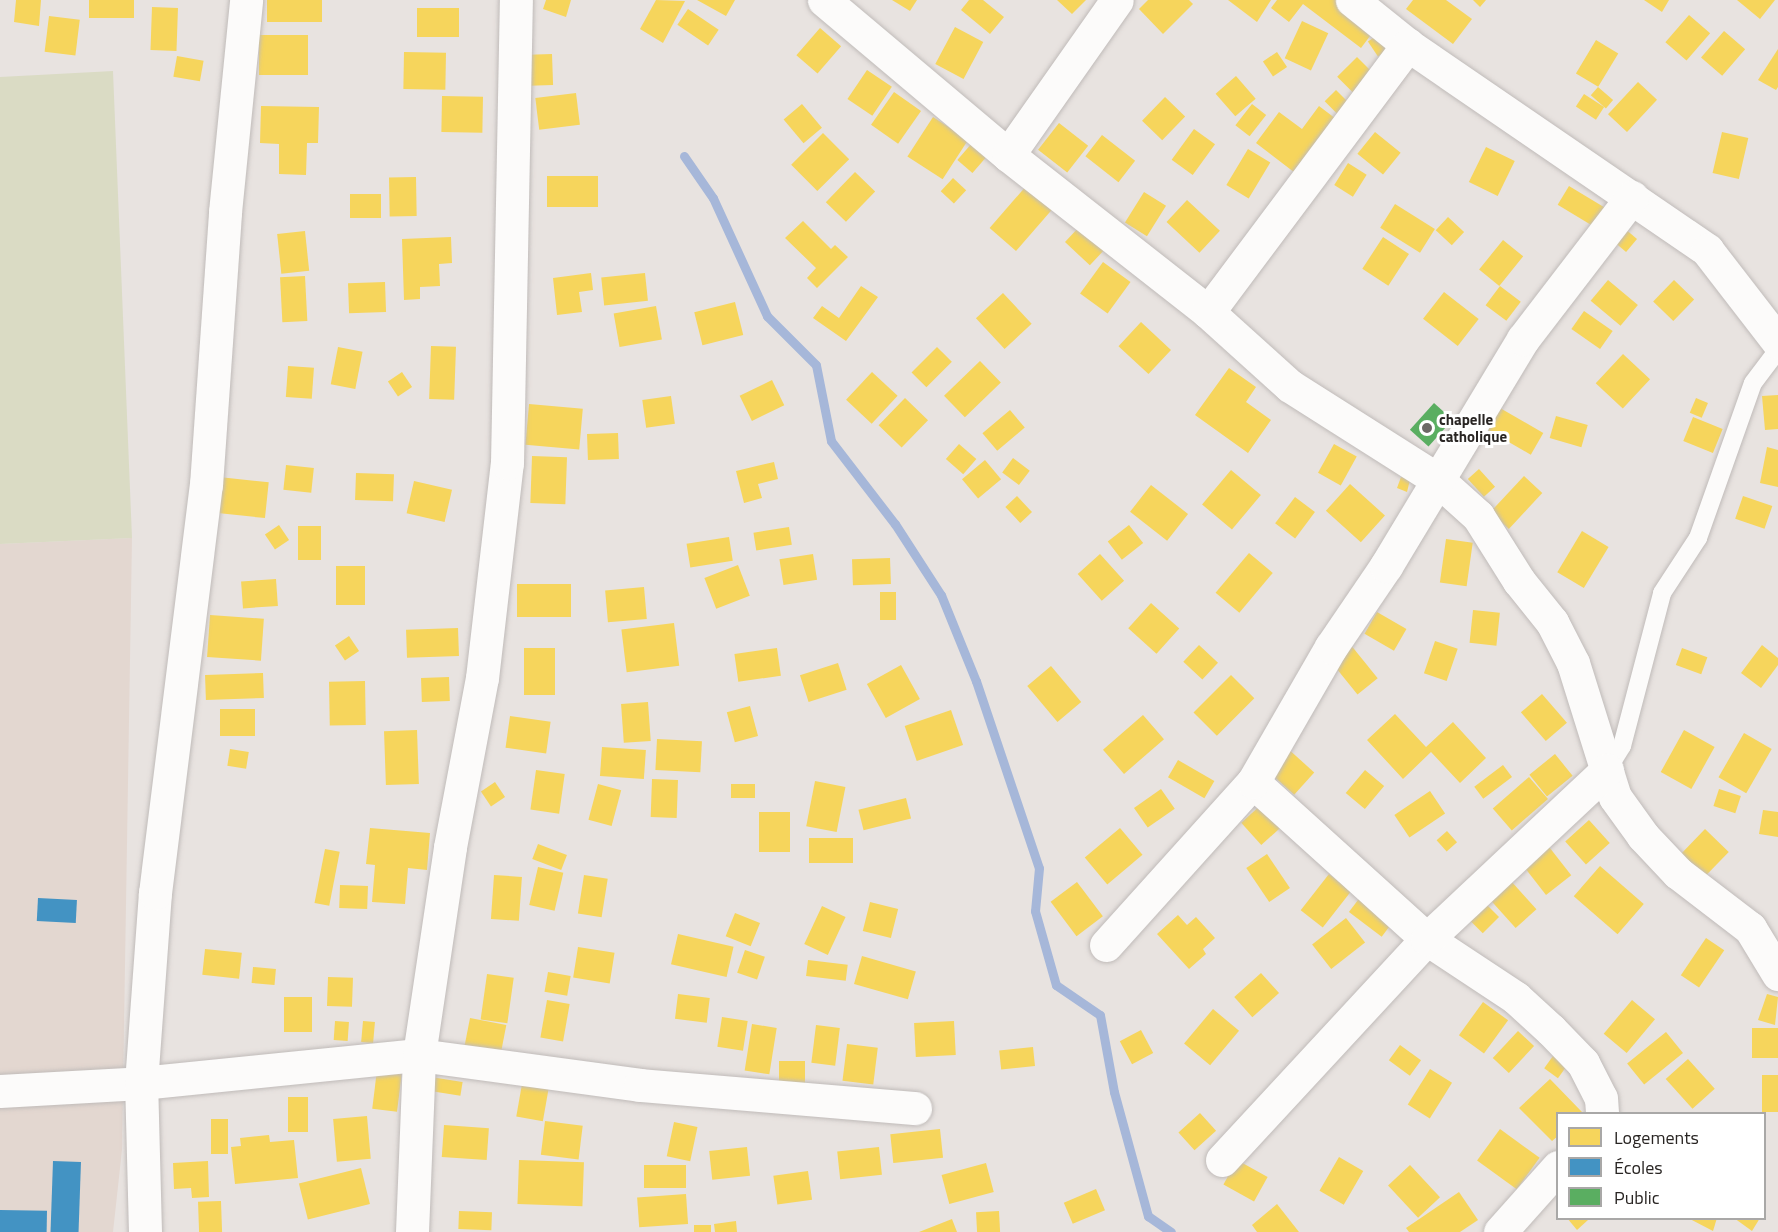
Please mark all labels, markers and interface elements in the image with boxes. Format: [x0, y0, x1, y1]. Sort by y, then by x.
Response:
place label: chapelle catholique [1439, 410, 1507, 445]
marker: chapelle catholique [1420, 421, 1434, 435]
legend [1556, 1112, 1766, 1220]
text: Logements [1614, 1124, 1699, 1151]
text: Écoles [1614, 1154, 1663, 1181]
text: Public [1614, 1184, 1660, 1211]

